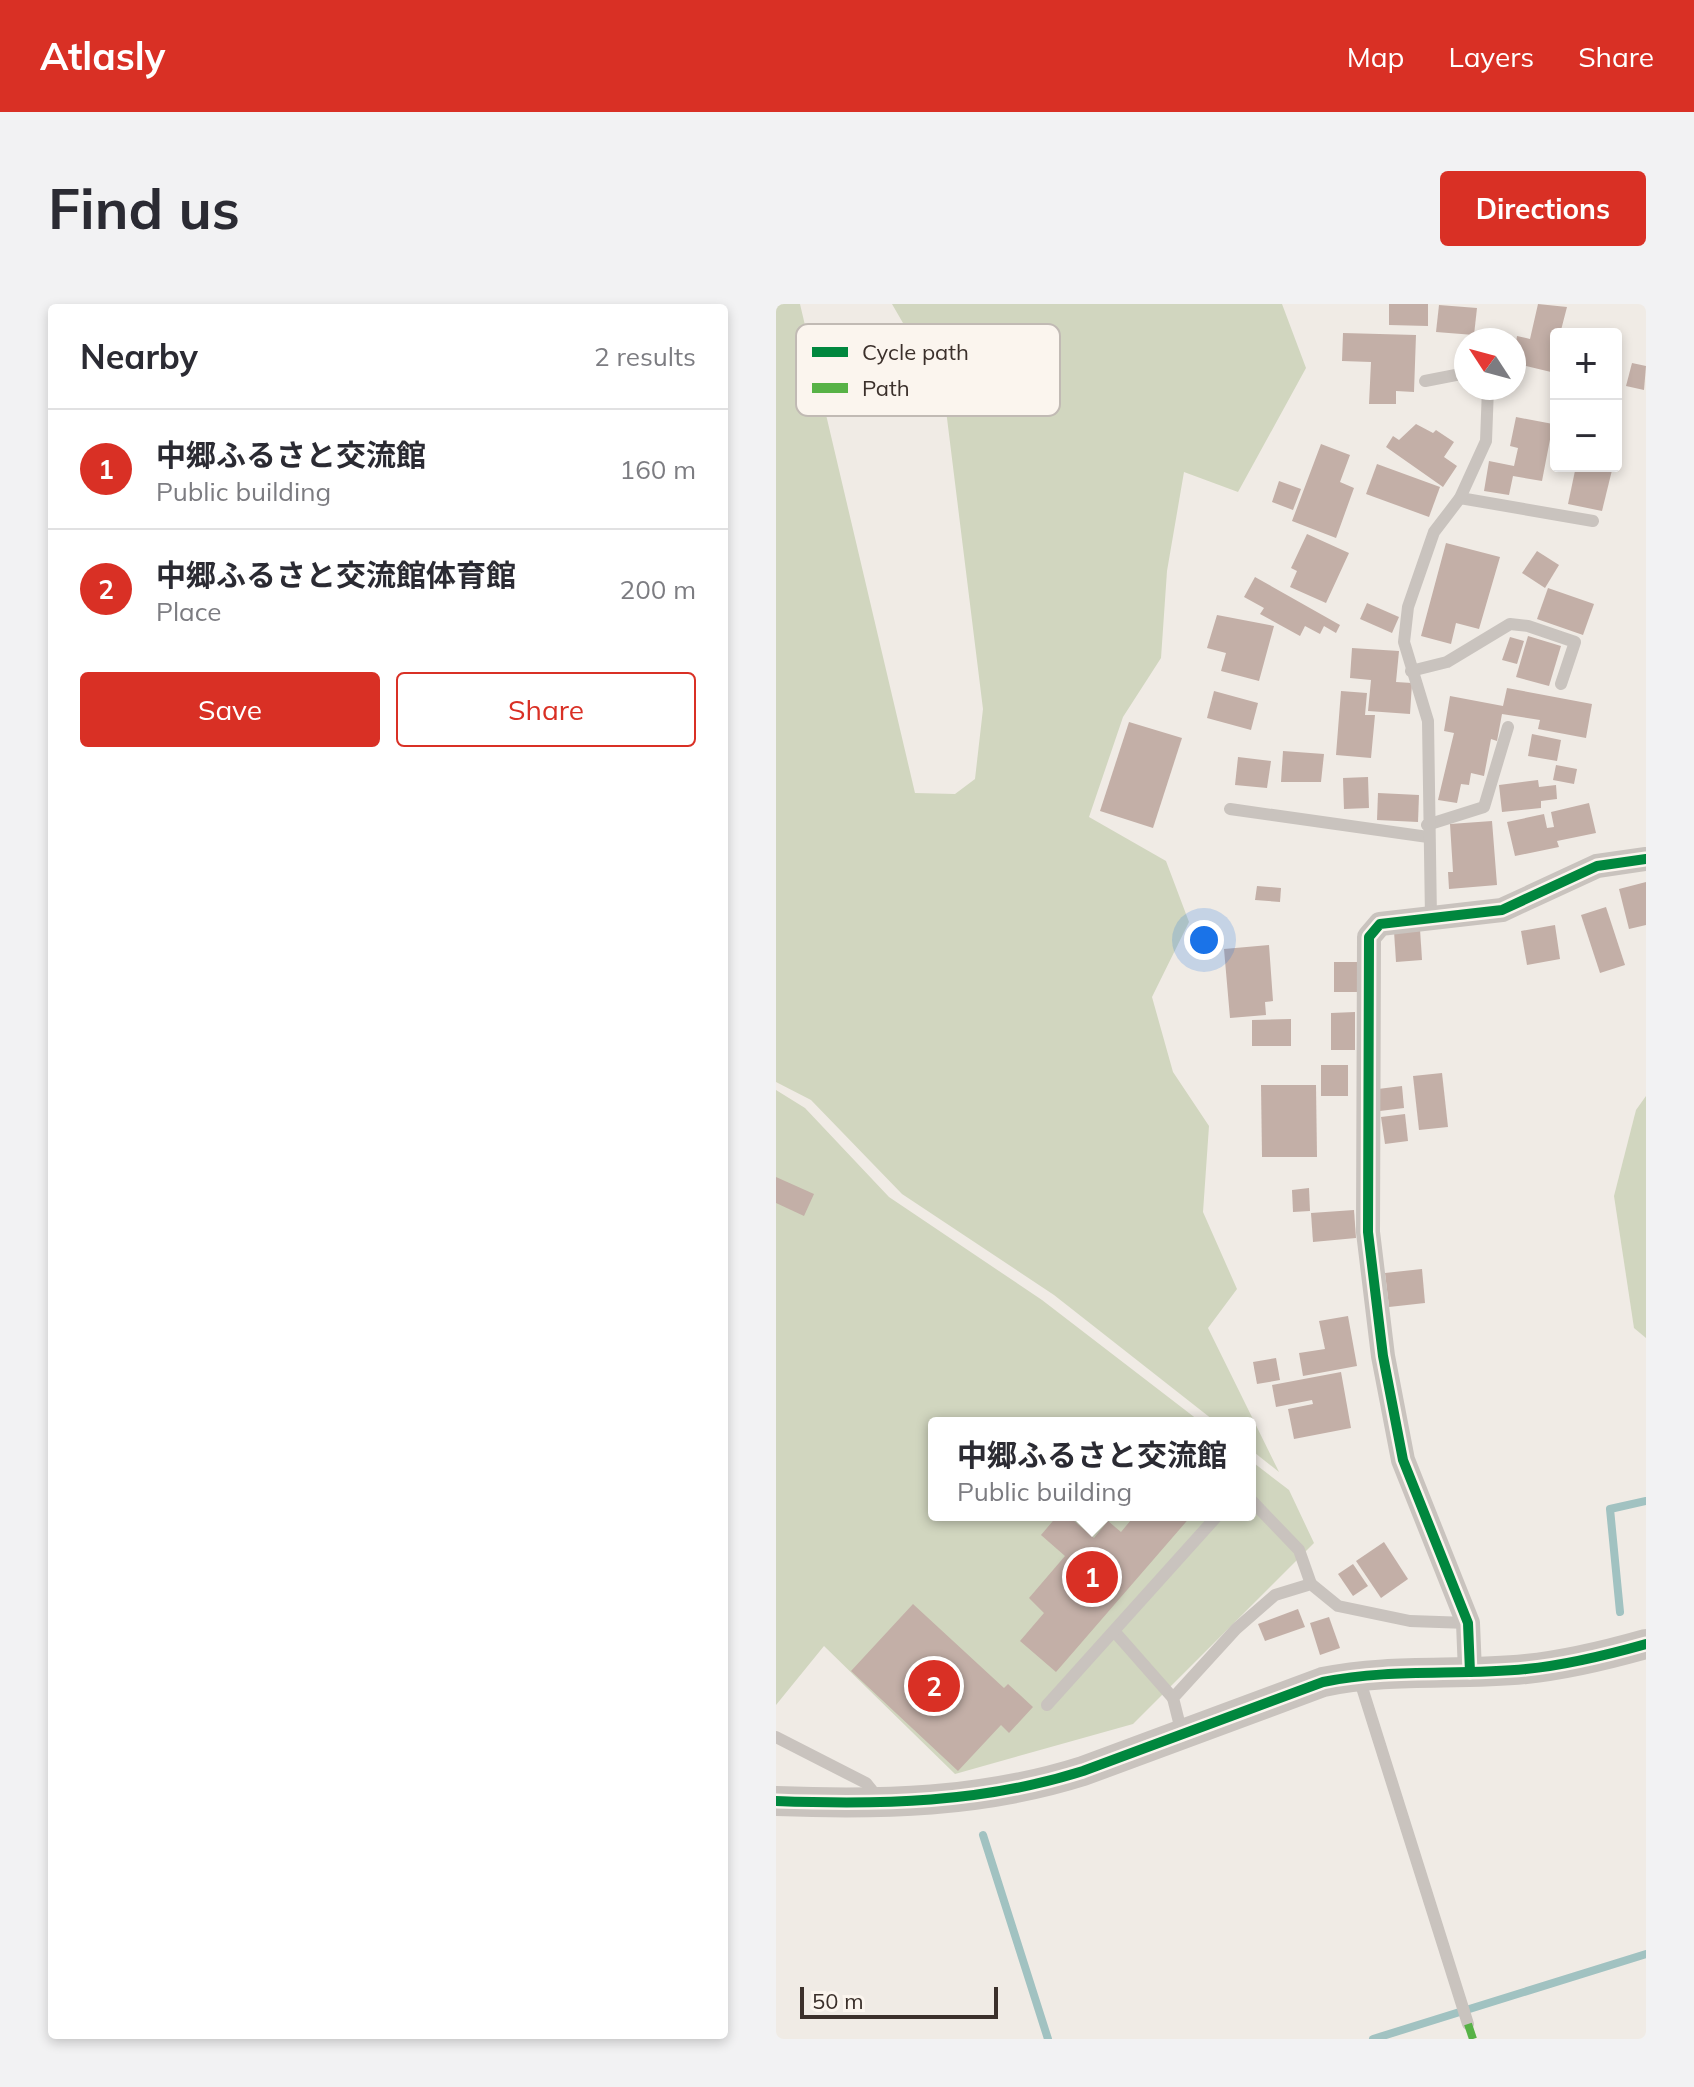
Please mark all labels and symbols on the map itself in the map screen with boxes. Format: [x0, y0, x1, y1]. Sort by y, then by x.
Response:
legend [796, 324, 1060, 416]
north arrow [1454, 328, 1526, 400]
text: Cycle path [862, 338, 969, 366]
text: Path [862, 374, 910, 402]
your location [1184, 920, 1224, 960]
pin: 1 [1066, 1547, 1118, 1607]
pin: 2 [908, 1656, 960, 1716]
scale bar [800, 1983, 998, 2019]

